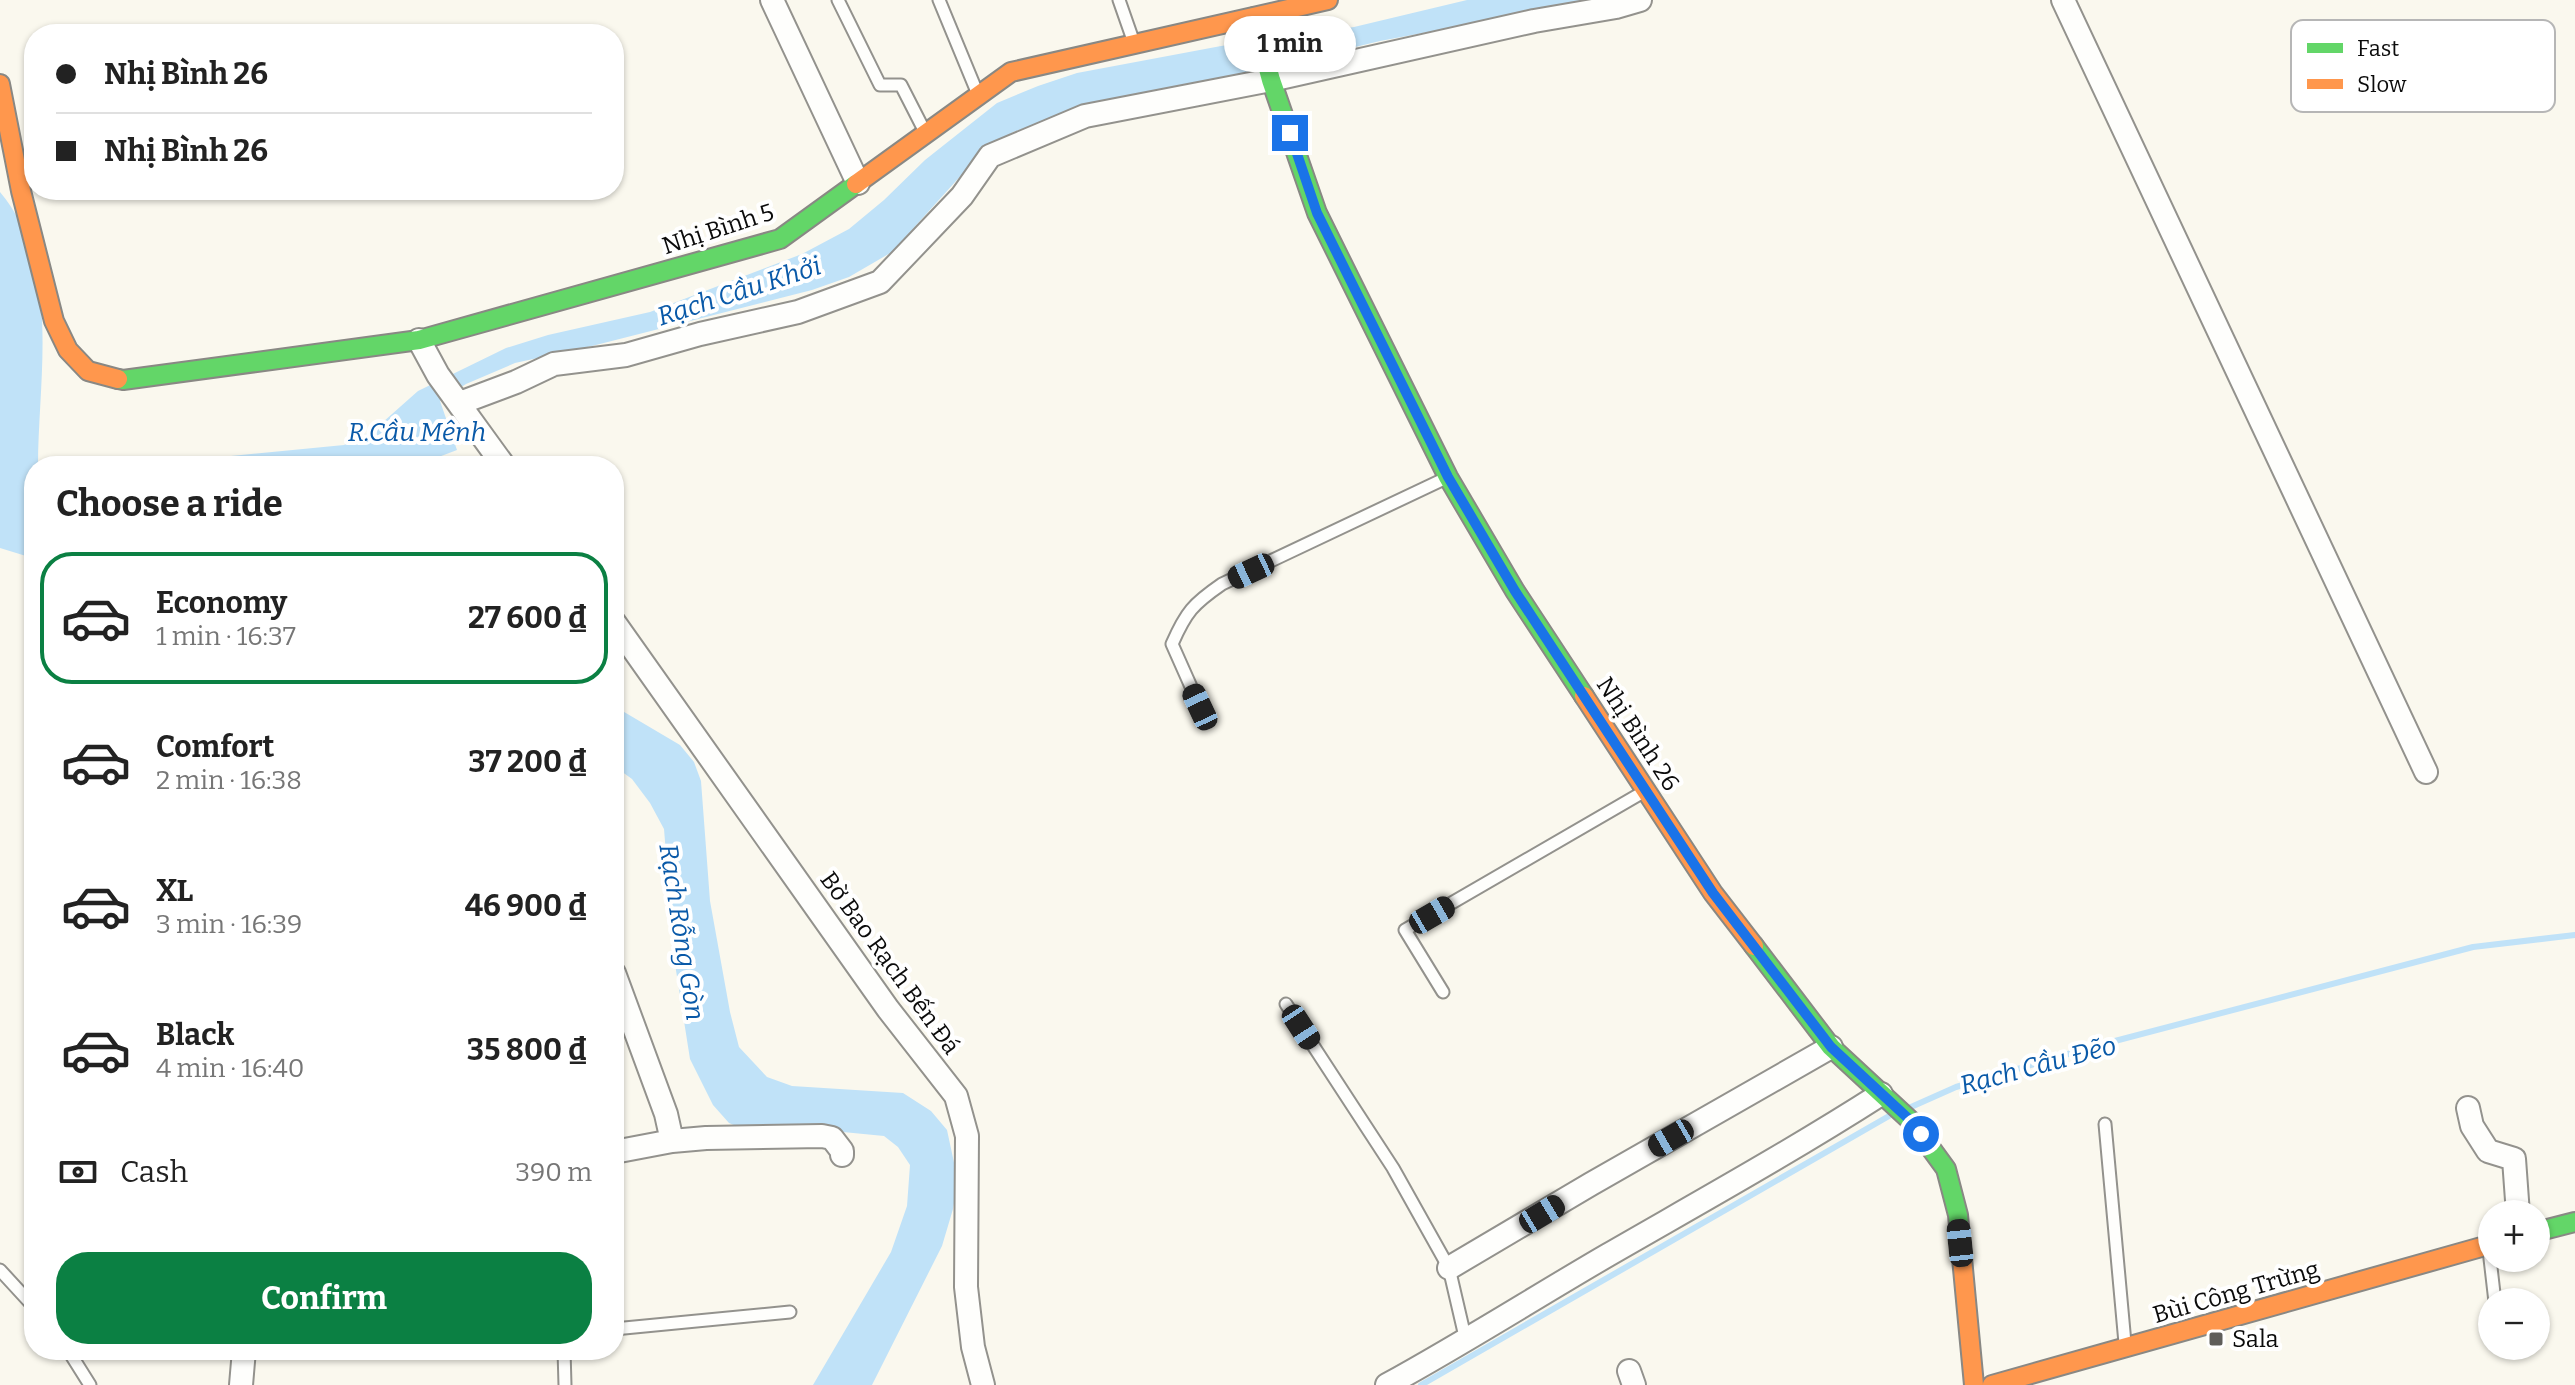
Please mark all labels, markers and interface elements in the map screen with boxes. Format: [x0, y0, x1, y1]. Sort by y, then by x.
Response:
callout: 1 min [1224, 17, 1356, 73]
legend [2291, 20, 2555, 112]
text: 1 min [1257, 28, 1323, 59]
text: Fast [2357, 35, 2399, 62]
text: Nhị Bình 26 [104, 56, 268, 92]
text: Slow [2357, 71, 2407, 98]
route end [1272, 115, 1308, 151]
text: Nhị Bình 26 [104, 133, 268, 169]
street label: Nhị Bình 5 [659, 198, 777, 260]
water label: Rạch Cầu Khởi [653, 250, 825, 333]
water label: R.Cầu Mênh [348, 417, 486, 448]
text: Choose a ride [56, 482, 283, 526]
car [1224, 550, 1278, 592]
icon: car [60, 582, 132, 654]
text: Economy [156, 585, 287, 621]
text: 27 600 ₫ [468, 600, 588, 636]
text: 1 min · 16:37 [156, 621, 296, 652]
street label: Nhị Bình 26 [1591, 672, 1685, 796]
car [1179, 680, 1221, 734]
icon: car [60, 726, 132, 798]
text: Comfort [156, 729, 274, 765]
text: 37 200 ₫ [468, 744, 588, 780]
text: 2 min · 16:38 [156, 765, 302, 796]
water label: Rạch Rỗng Gòn [652, 842, 711, 1023]
street label: Bờ Bao Rạch Bến Đá [814, 866, 966, 1060]
icon: car [60, 870, 132, 942]
text: XL [156, 873, 193, 909]
text: 46 900 ₫ [465, 888, 588, 924]
car [1405, 893, 1459, 937]
text: 3 min · 16:39 [156, 909, 302, 940]
car [1278, 1000, 1324, 1054]
icon: car [60, 1014, 132, 1086]
text: Black [156, 1017, 234, 1053]
water label: Rạch Cầu Đẽo [1957, 1030, 2120, 1101]
text: 35 800 ₫ [467, 1032, 588, 1068]
text: 4 min · 16:40 [156, 1053, 304, 1084]
car [1644, 1116, 1698, 1160]
route start [1903, 1116, 1939, 1152]
icon: cash [56, 1150, 100, 1194]
text: Cash [120, 1154, 188, 1190]
text: 390 m [515, 1157, 592, 1188]
car [1515, 1191, 1569, 1237]
map controls [2478, 1200, 2550, 1360]
button: + [2478, 1200, 2550, 1272]
car [1946, 1218, 1974, 1268]
button: Confirm [56, 1252, 592, 1344]
street label: Bùi Công Trừng [2150, 1255, 2322, 1329]
button: − [2478, 1288, 2550, 1360]
place label: Sala [2232, 1325, 2279, 1353]
marker: Sala [2207, 1330, 2225, 1348]

